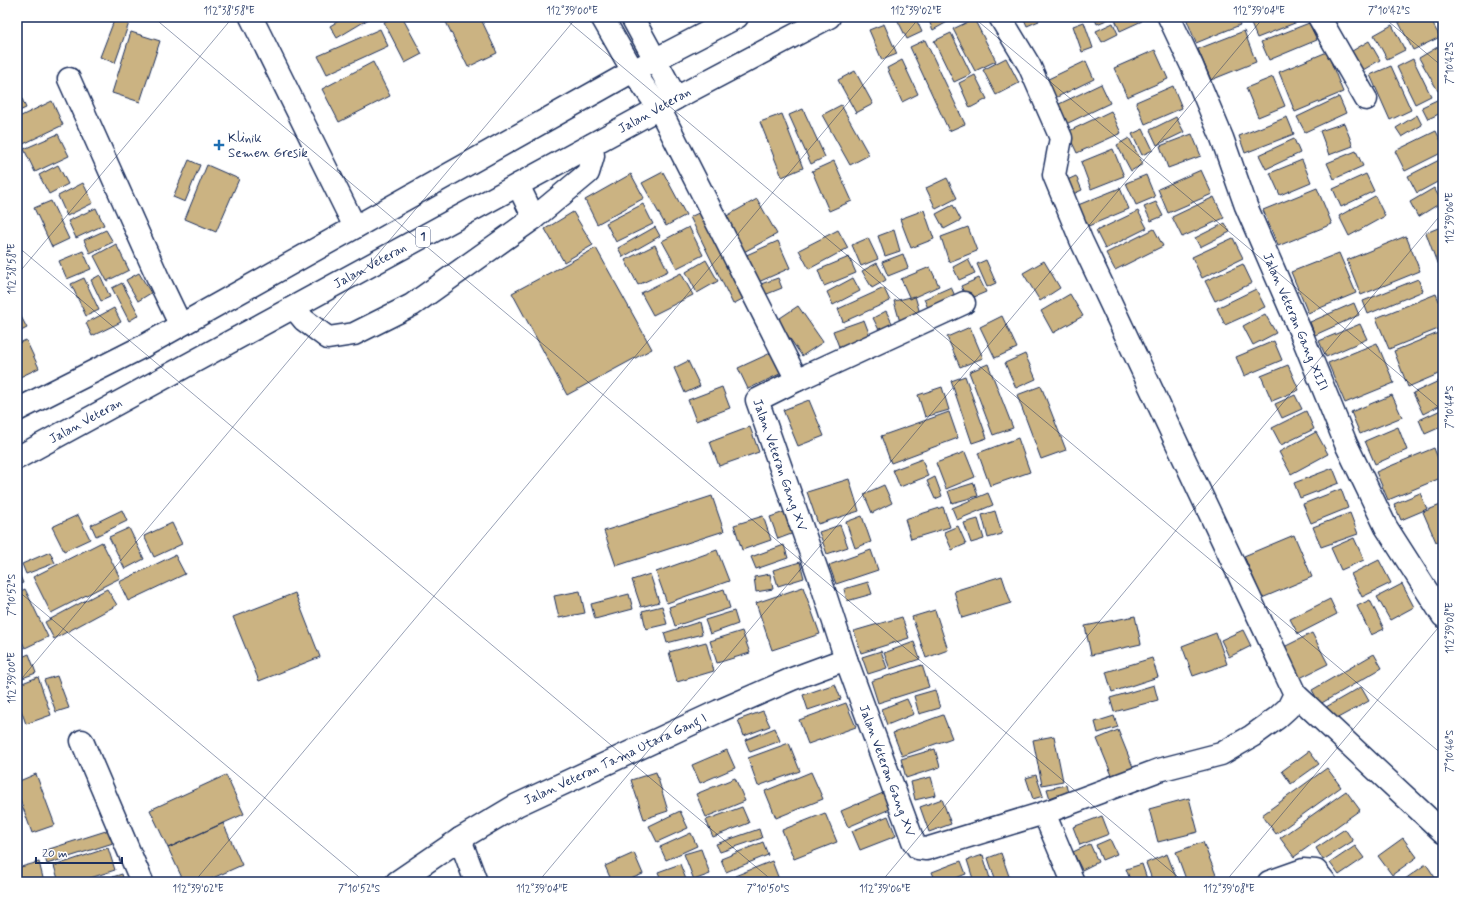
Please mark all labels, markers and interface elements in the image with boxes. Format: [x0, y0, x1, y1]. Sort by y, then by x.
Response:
text: 112°38'58"E [203, 4, 255, 18]
text: 112°39'00"E [546, 4, 598, 18]
text: 112°39'02"E [890, 4, 942, 18]
text: 112°39'04"E [1233, 4, 1285, 18]
text: 7°10'42"S [1368, 4, 1410, 18]
text: 7°10'42"S [1443, 42, 1457, 84]
street label: Jalan Veteran [615, 83, 694, 137]
place label: Klinik Semen Gresik [228, 130, 308, 162]
marker: Klinik Semen Gresik [213, 139, 225, 151]
text: 112°39'06"E [1443, 192, 1457, 244]
road number: 1 [416, 227, 430, 247]
street label: Jalan Veteran [330, 239, 409, 292]
text: 112°38'58"E [5, 243, 19, 295]
street label: Jalan Veteran Gang XIII [1259, 250, 1332, 393]
text: 7°10'44"S [1443, 385, 1457, 428]
street label: Jalan Veteran [46, 394, 125, 447]
street label: Jalan Veteran Gang XV [749, 396, 811, 534]
text: 7°10'52"S [5, 573, 19, 616]
text: 112°39'08"E [1443, 602, 1457, 654]
text: 112°39'00"E [5, 652, 19, 704]
street label: Jalan Veteran Gang XV [855, 702, 919, 839]
street label: Jalan Veteran Tama Utara Gang I [521, 709, 709, 809]
text: 7°10'46"S [1443, 729, 1457, 772]
scale bar [36, 839, 122, 865]
text: 20 m [42, 846, 68, 862]
text: 112°39'02"E [172, 882, 224, 896]
text: 7°10'52"S [338, 882, 381, 896]
text: 112°39'04"E [516, 882, 568, 896]
text: 7°10'50"S [747, 882, 790, 896]
text: 112°39'06"E [859, 882, 911, 896]
text: 112°39'08"E [1203, 882, 1255, 896]

